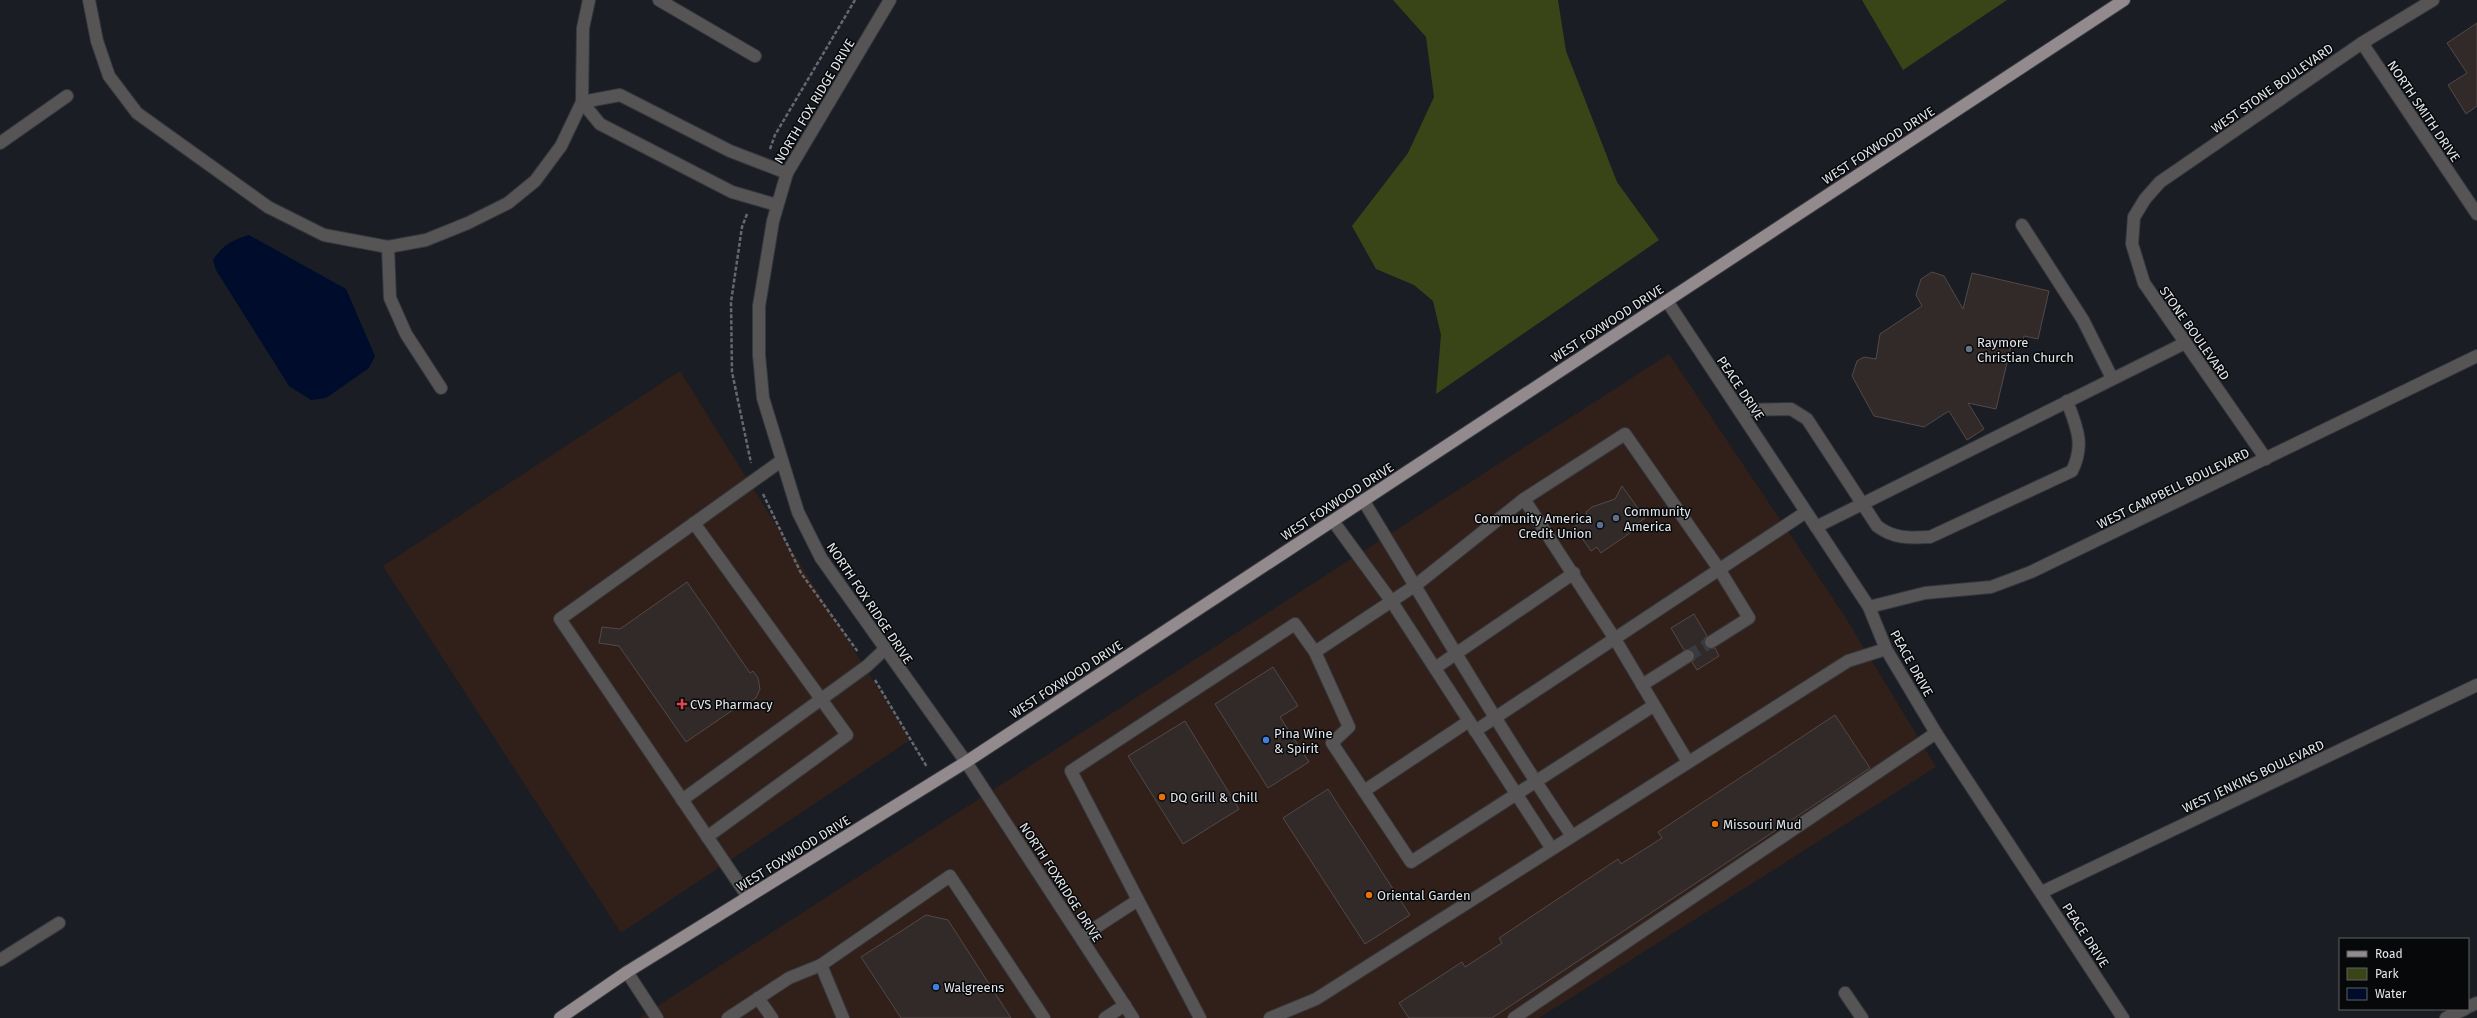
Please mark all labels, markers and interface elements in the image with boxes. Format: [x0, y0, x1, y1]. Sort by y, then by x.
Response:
street label: NORTH FOX RIDGE DRIVE [771, 36, 858, 166]
street label: WEST STONE BOULEVARD [2208, 41, 2336, 136]
street label: NORTH SMITH DRIVE [2384, 58, 2463, 165]
street label: WEST FOXWOOD DRIVE [1819, 103, 1937, 187]
street label: WEST FOXWOOD DRIVE [1548, 281, 1666, 365]
street label: STONE BOULEVARD [2157, 284, 2233, 383]
place label: Raymore Christian Church [1977, 335, 2074, 365]
marker: Raymore Christian Church [1964, 344, 1974, 354]
street label: PEACE DRIVE [1714, 354, 1767, 423]
street label: WEST CAMPBELL BOULEVARD [2095, 445, 2252, 532]
street label: WEST FOXWOOD DRIVE [1278, 459, 1396, 543]
place label: Community America [1624, 504, 1691, 534]
place label: Community America Credit Union [1474, 511, 1592, 541]
marker: Community America [1611, 513, 1621, 523]
marker: Community America Credit Union [1595, 520, 1605, 530]
street label: NORTH FOX RIDGE DRIVE [823, 540, 916, 667]
street label: PEACE DRIVE [1887, 627, 1936, 699]
street label: WEST FOXWOOD DRIVE [1007, 637, 1125, 721]
place label: CVS Pharmacy [690, 697, 773, 712]
marker: CVS Pharmacy [677, 699, 687, 709]
place label: Pina Wine & Spirit [1274, 726, 1332, 756]
marker: Pina Wine & Spirit [1261, 735, 1271, 745]
street label: WEST JENKINS BOULEVARD [2180, 737, 2327, 816]
place label: DQ Grill & Chill [1170, 790, 1258, 805]
marker: DQ Grill & Chill [1157, 792, 1167, 802]
street label: WEST FOXWOOD DRIVE [734, 812, 853, 895]
place label: Missouri Mud [1723, 817, 1802, 832]
marker: Missouri Mud [1710, 819, 1720, 829]
street label: NORTH FOXRIDGE DRIVE [1016, 820, 1105, 945]
place label: Oriental Garden [1377, 888, 1471, 903]
marker: Oriental Garden [1364, 890, 1374, 900]
street label: PEACE DRIVE [2059, 900, 2112, 970]
legend [2339, 938, 2469, 1010]
text: Road [2375, 947, 2403, 961]
text: Park [2375, 967, 2399, 981]
place label: Walgreens [944, 980, 1004, 995]
marker: Walgreens [931, 982, 941, 992]
text: Water [2375, 987, 2407, 1001]

